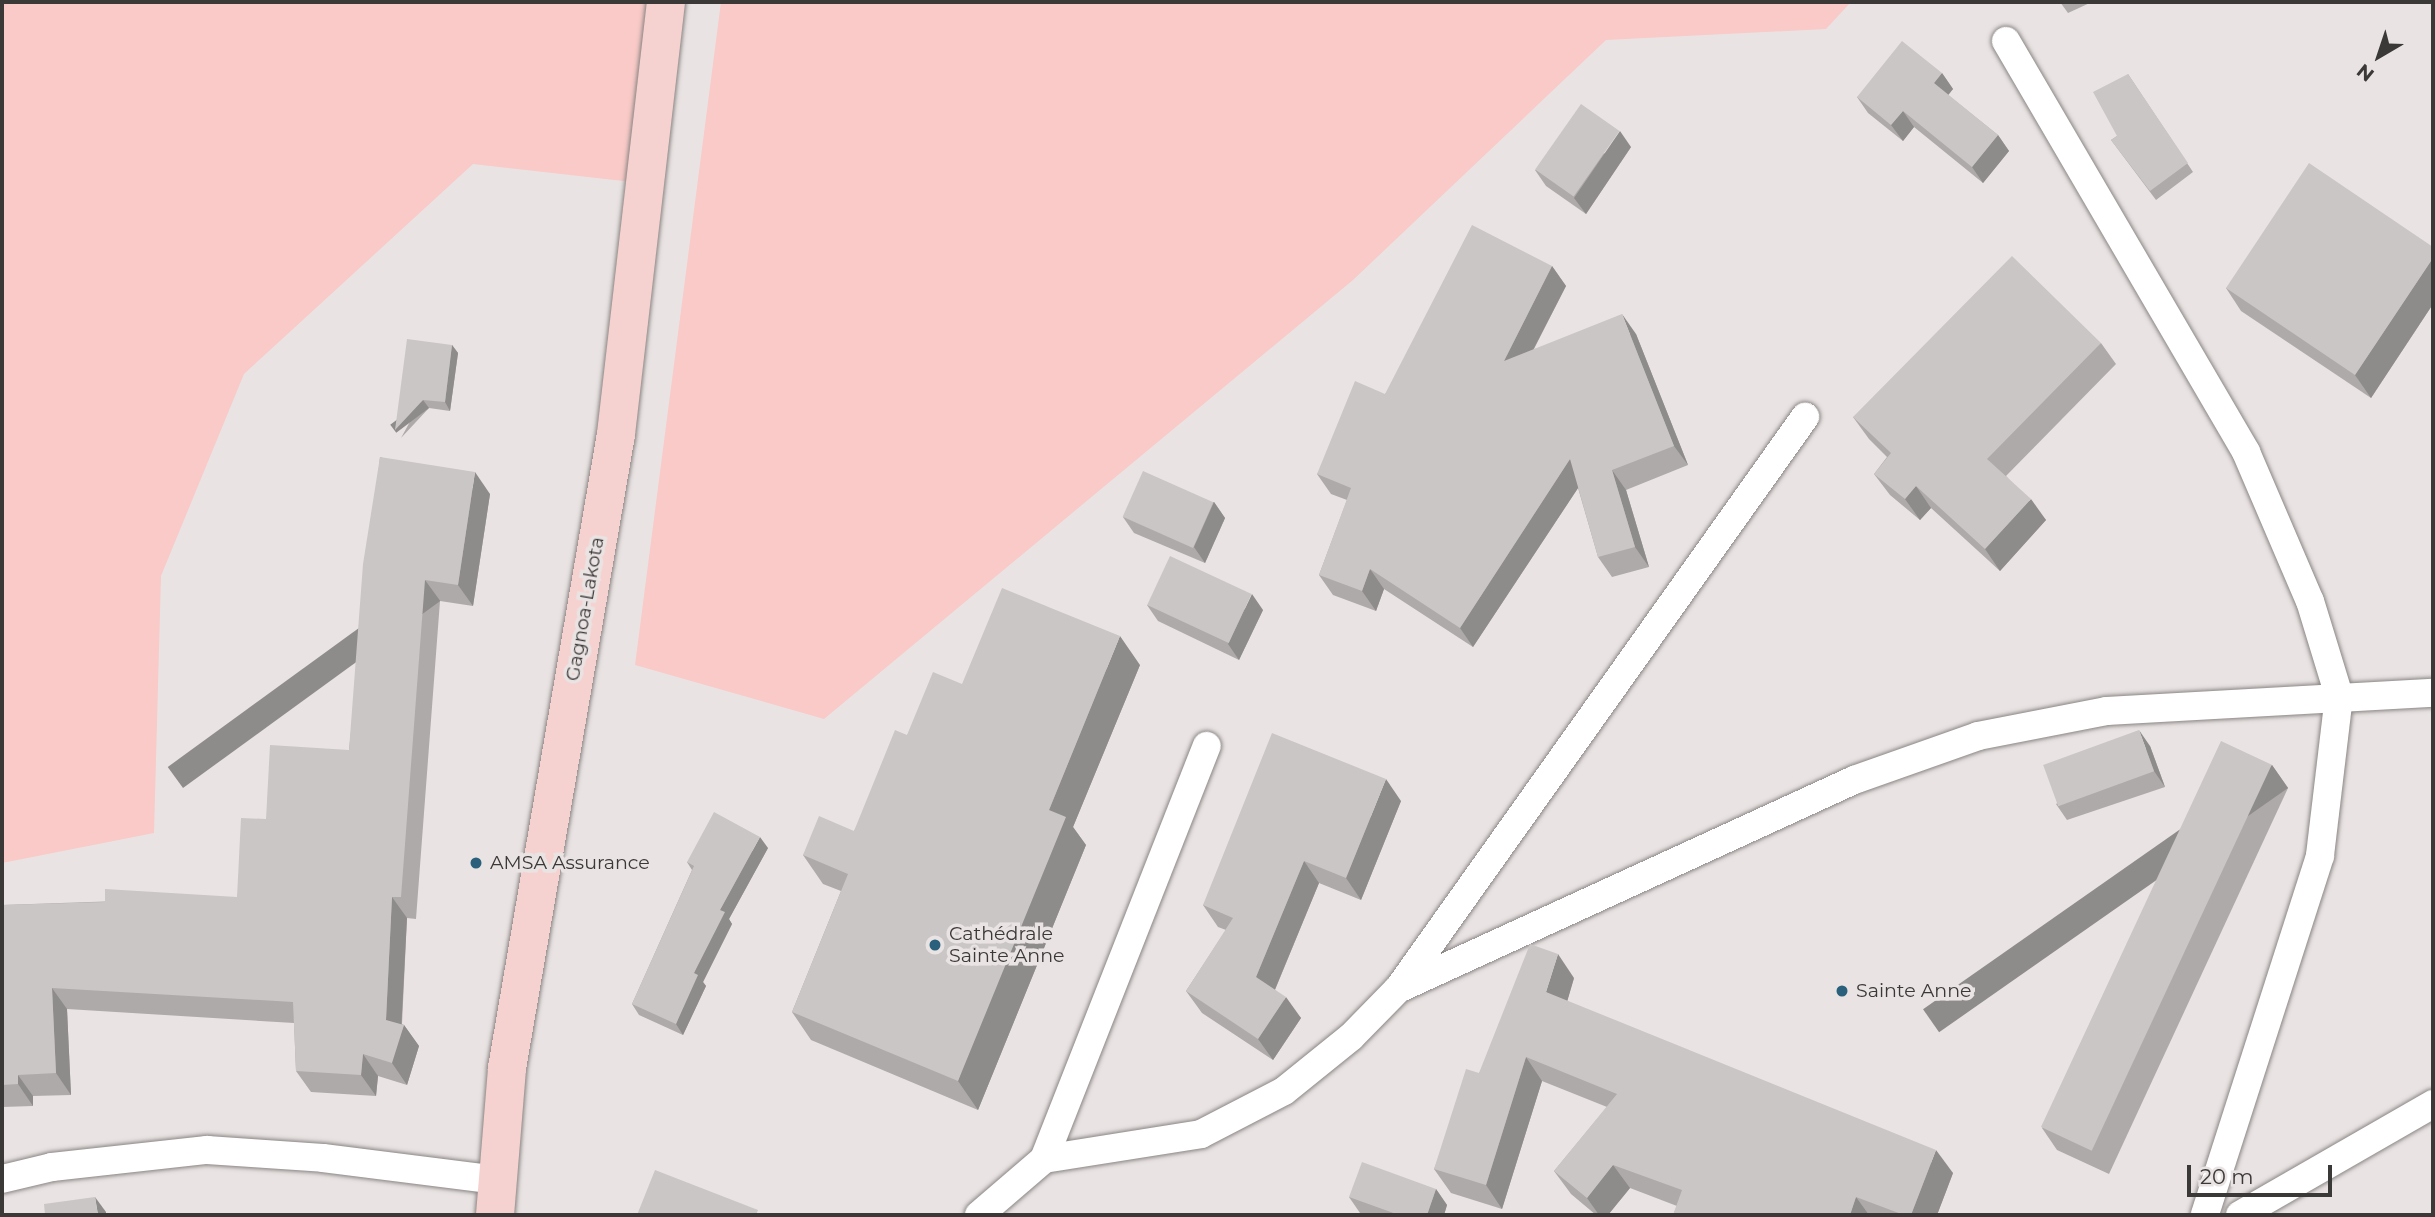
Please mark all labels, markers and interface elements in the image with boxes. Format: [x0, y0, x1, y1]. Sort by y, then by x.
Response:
north arrow [2344, 21, 2414, 91]
text: N [2352, 59, 2379, 86]
street label: Gagnoa-Lakota [561, 535, 609, 683]
place label: AMSA Assurance [490, 852, 650, 874]
marker: AMSA Assurance [468, 855, 484, 871]
place label: Cathédrale Sainte Anne [949, 923, 1064, 967]
marker: Cathédrale Sainte Anne [927, 937, 943, 953]
place label: Sainte Anne [1856, 980, 1971, 1002]
marker: Sainte Anne [1834, 983, 1850, 999]
scale bar [2190, 1150, 2335, 1194]
text: 20 m [2200, 1164, 2254, 1189]

